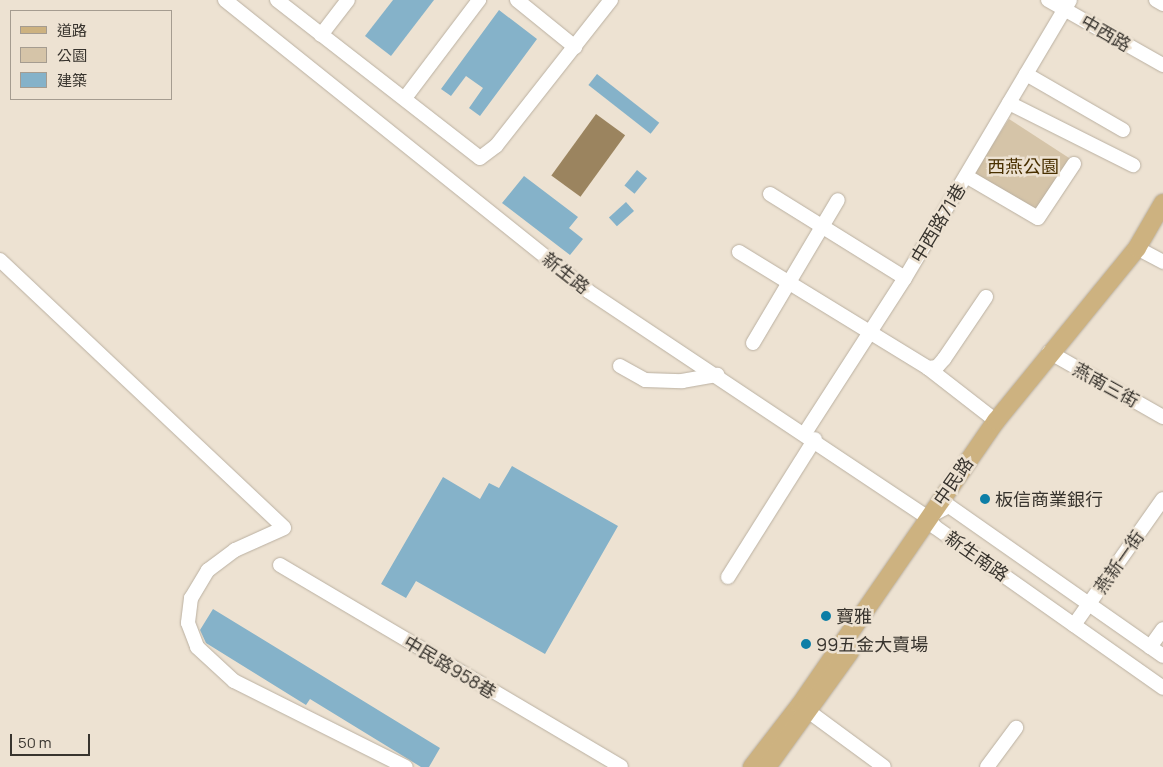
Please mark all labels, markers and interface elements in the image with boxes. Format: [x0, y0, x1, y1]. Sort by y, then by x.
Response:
legend [10, 10, 172, 100]
street label: 中西路 [1077, 10, 1135, 56]
text: 道路 [57, 20, 87, 41]
text: 公園 [57, 45, 87, 66]
text: 建築 [57, 70, 87, 91]
park label: 西燕公園 [987, 155, 1059, 177]
street label: 中西路71巷 [906, 180, 970, 266]
street label: 新生路 [538, 248, 594, 298]
street label: 燕南三街 [1069, 358, 1143, 412]
street label: 中民路 [929, 453, 977, 509]
place label: 板信商業銀行 [995, 488, 1103, 510]
marker: 板信商業銀行 [979, 493, 991, 505]
street label: 燕新一街 [1090, 526, 1148, 598]
street label: 新生南路 [941, 527, 1013, 585]
place label: 寶雅 [836, 605, 872, 627]
marker: 寶雅 [820, 610, 832, 622]
street label: 中民路958巷 [400, 631, 500, 703]
place label: 99五金大賣場 [816, 633, 928, 655]
marker: 99五金大賣場 [800, 638, 812, 650]
scale bar [12, 724, 92, 756]
text: 50 m [18, 732, 52, 753]

